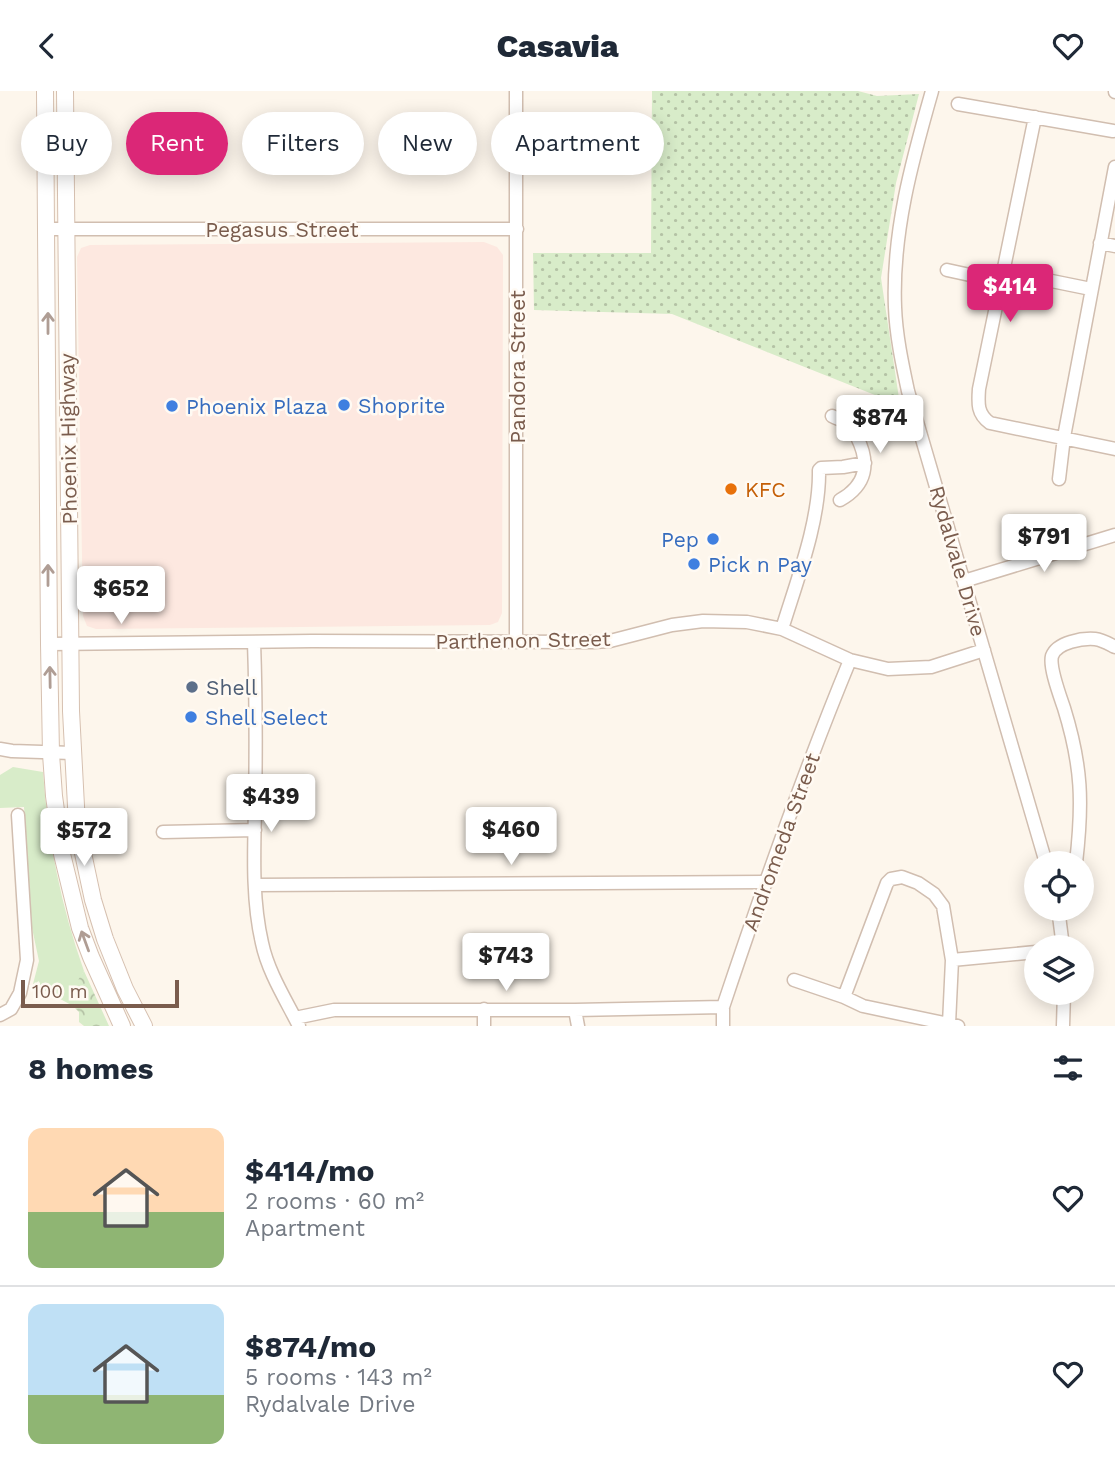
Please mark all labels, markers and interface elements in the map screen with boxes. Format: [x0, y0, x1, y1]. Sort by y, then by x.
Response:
icon: back [28, 27, 66, 65]
text: Casavia [496, 27, 619, 65]
icon: heart [1049, 27, 1087, 65]
chip: Buy [21, 112, 112, 175]
chip: Rent [126, 112, 228, 175]
chip: Filters [242, 112, 364, 175]
chip: New [378, 112, 477, 175]
chip: Apartment [491, 112, 664, 175]
street label: Pegasus Street [205, 217, 359, 242]
pin: $414 [969, 265, 1051, 324]
text: $414 [983, 273, 1037, 300]
street label: Pandora Street [505, 290, 530, 444]
one-way arrow [41, 312, 54, 335]
street label: Phoenix Highway [54, 353, 82, 525]
place label: Shoprite [358, 393, 445, 418]
place label: Phoenix Plaza [186, 394, 327, 419]
pin: $874 [839, 395, 921, 455]
marker: Shoprite [336, 397, 352, 413]
marker: Phoenix Plaza [164, 398, 180, 414]
text: $874 [852, 404, 908, 431]
place label: KFC [745, 477, 786, 502]
marker: KFC [723, 481, 739, 497]
street label: Rydalvale Drive [925, 483, 991, 639]
pin: $791 [1003, 515, 1085, 574]
text: $791 [1018, 523, 1070, 550]
place label: Pep [661, 527, 699, 552]
marker: Pep [705, 531, 721, 547]
place label: Pick n Pay [708, 552, 812, 577]
marker: Pick n Pay [686, 556, 702, 572]
one-way arrow [41, 564, 55, 587]
pin: $652 [80, 567, 162, 626]
text: $652 [93, 575, 149, 602]
street label: Parthenon Street [435, 626, 611, 654]
one-way arrow [43, 666, 56, 689]
place label: Shell [206, 675, 258, 700]
marker: Shell [184, 679, 200, 695]
place label: Shell Select [205, 705, 328, 730]
marker: Shell Select [183, 709, 199, 725]
street label: Andromeda Street [737, 749, 825, 935]
pin: $439 [230, 775, 312, 834]
text: $439 [242, 783, 300, 810]
pin: $460 [470, 807, 552, 867]
pin: $572 [43, 809, 125, 868]
text: $460 [482, 816, 540, 843]
text: $572 [56, 817, 112, 844]
map controls [1024, 851, 1094, 1005]
button: locate [1024, 851, 1094, 921]
one-way arrow [78, 930, 90, 952]
pin: $743 [465, 933, 547, 993]
button: layers [1024, 935, 1094, 1005]
text: $743 [478, 942, 534, 969]
scale bar [21, 977, 178, 1009]
text: 100 m [32, 980, 88, 1003]
icon: filters [1049, 1049, 1087, 1087]
text: 8 homes [28, 1051, 154, 1086]
text: $414/mo [245, 1153, 374, 1188]
icon: home [84, 1156, 168, 1240]
icon: heart [1049, 1179, 1087, 1217]
text: 2 rooms · 60 m² [245, 1188, 424, 1215]
text: Apartment [245, 1215, 365, 1242]
text: $874/mo [245, 1329, 376, 1364]
icon: home [84, 1332, 168, 1416]
icon: heart [1049, 1355, 1087, 1393]
text: 5 rooms · 143 m² [245, 1364, 432, 1391]
text: Rydalvale Drive [245, 1391, 415, 1418]

